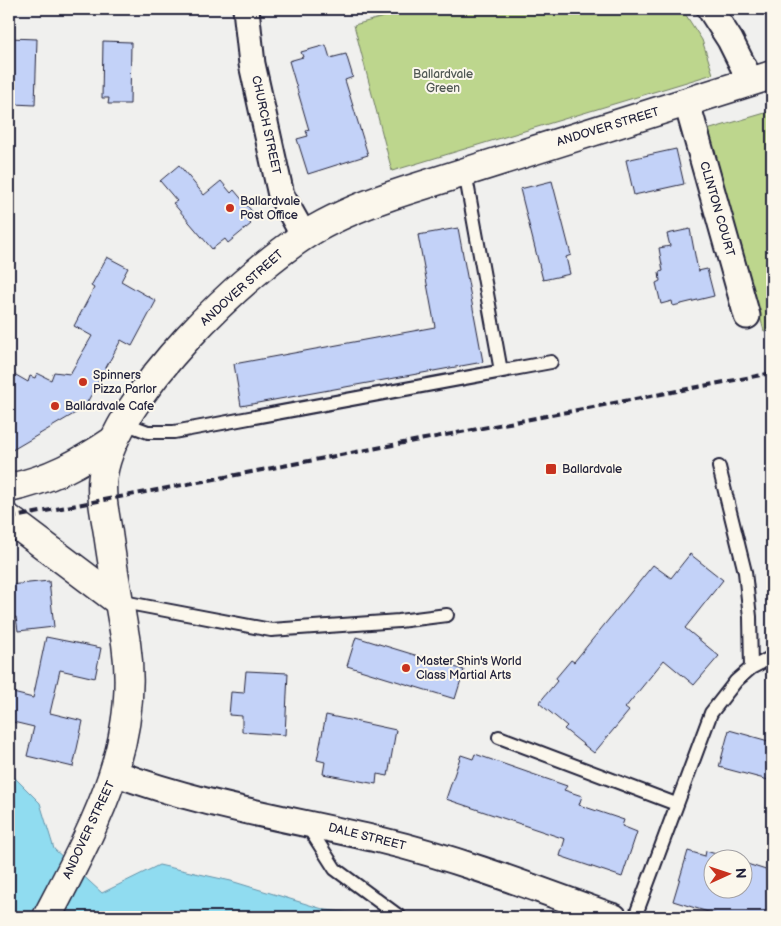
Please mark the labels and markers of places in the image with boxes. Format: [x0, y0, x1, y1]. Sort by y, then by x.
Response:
place label: Ballardvale Post Office [240, 194, 300, 223]
marker: Ballardvale Post Office [224, 202, 236, 214]
place label: Spinners Pizza Parlor [93, 368, 157, 397]
marker: Spinners Pizza Parlor [77, 376, 89, 388]
place label: Ballardvale Cafe [65, 399, 154, 414]
marker: Ballardvale Cafe [49, 400, 61, 412]
marker: Ballardvale [544, 462, 558, 476]
place label: Ballardvale [562, 462, 622, 477]
place label: Master Shin's World Class Martial Arts [416, 654, 522, 683]
marker: Master Shin's World Class Martial Arts [400, 662, 412, 674]

